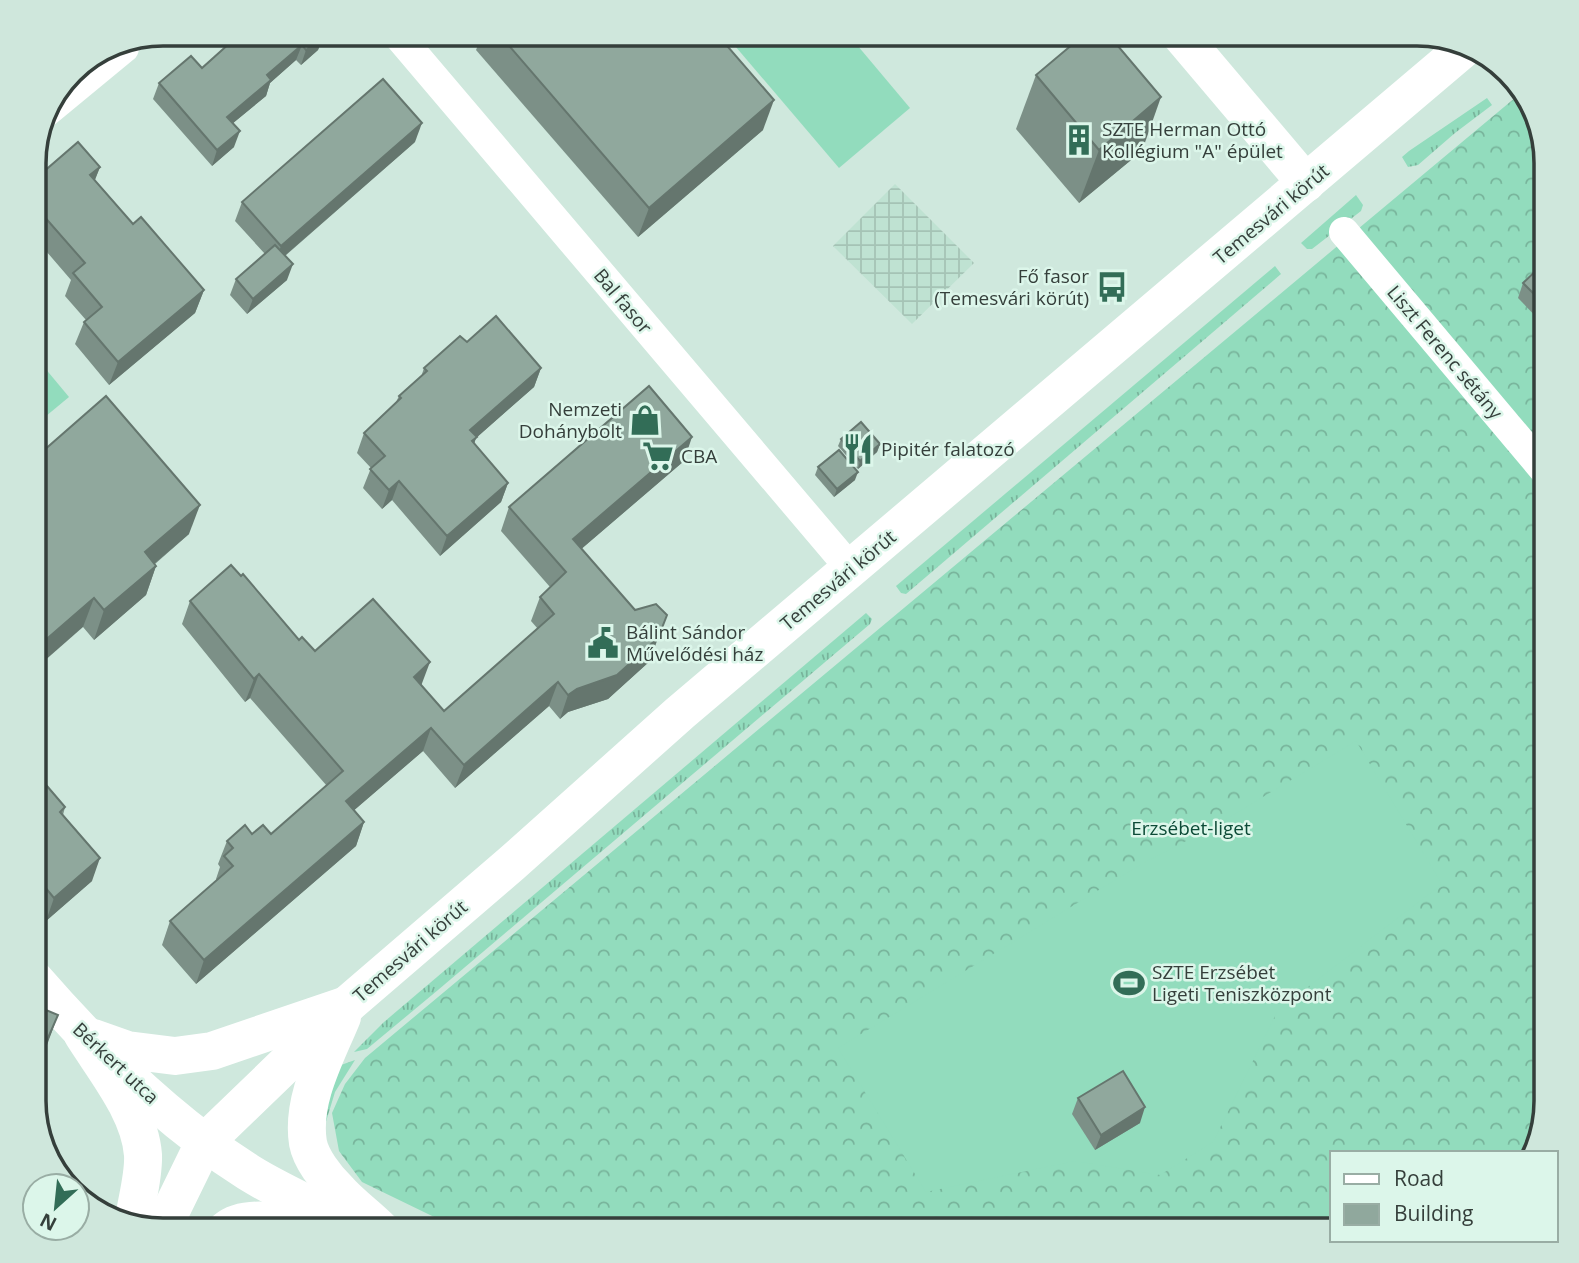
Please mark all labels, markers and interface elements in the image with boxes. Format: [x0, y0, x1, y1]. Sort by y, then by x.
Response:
place label: SZTE Herman Ottó Kollégium "A" épület [1102, 116, 1283, 164]
building icon: SZTE Herman Ottó Kollégium "A" épület [1062, 123, 1096, 157]
street label: Temesvári körút [1208, 158, 1335, 270]
street label: Bal fasor [588, 263, 658, 339]
place label: Fő fasor (Temesvári körút) [934, 263, 1089, 311]
bus stop icon: Fő fasor (Temesvári körút) [1095, 270, 1129, 304]
street label: Liszt Ferenc sétány [1381, 280, 1509, 425]
place label: Nemzeti Dohánybolt [519, 396, 622, 444]
shop icon: Nemzeti Dohánybolt [628, 403, 662, 437]
restaurant icon: Pipitér falatozó [841, 432, 875, 466]
place label: Pipitér falatozó [881, 436, 1015, 462]
supermarket icon: CBA [641, 439, 675, 473]
place label: CBA [681, 443, 717, 469]
street label: Temesvári körút [775, 524, 902, 636]
place label: Bálint Sándor Művelődési ház [626, 619, 763, 667]
public building icon: Bálint Sándor Művelődési ház [586, 626, 620, 660]
park label: Erzsébet-liget [1131, 815, 1251, 841]
street label: Temesvári körút [347, 894, 473, 1008]
place label: SZTE Erzsébet Ligeti Teniszközpont [1152, 959, 1332, 1007]
sports icon: SZTE Erzsébet Ligeti Teniszközpont [1112, 966, 1146, 1000]
street label: Bérkert utca [67, 1016, 165, 1110]
legend [1330, 1151, 1558, 1242]
text: Road [1394, 1164, 1444, 1192]
north arrow [21, 1172, 91, 1242]
text: Building [1394, 1199, 1473, 1227]
text: N [35, 1207, 61, 1237]

